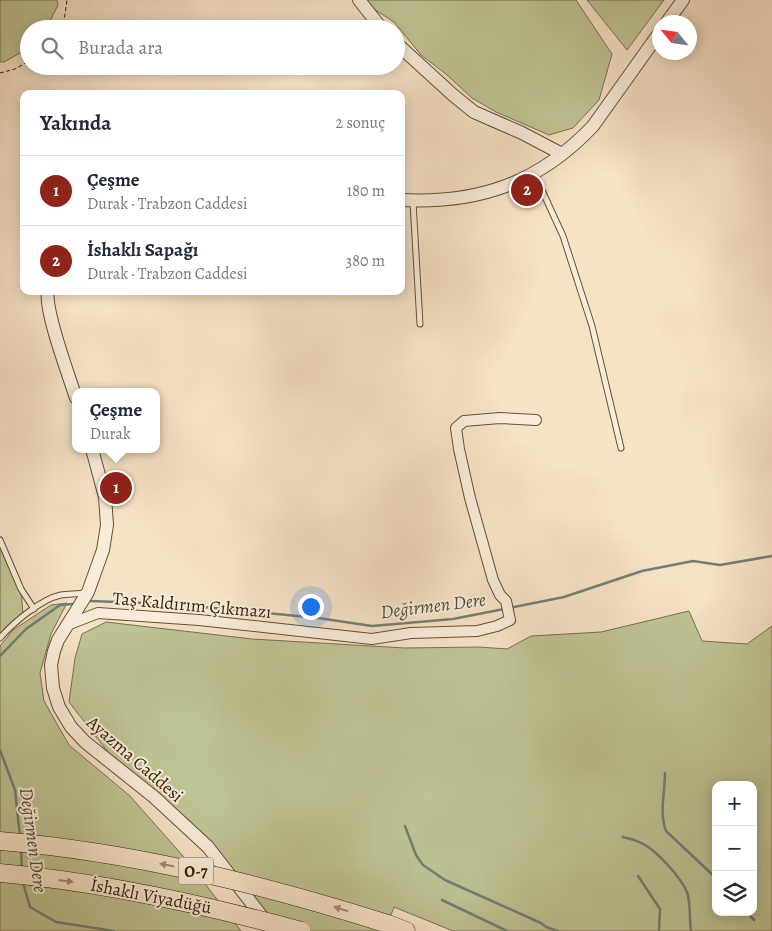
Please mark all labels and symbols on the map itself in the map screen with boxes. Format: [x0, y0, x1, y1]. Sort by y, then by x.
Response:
north arrow [652, 15, 697, 60]
pin: 2 [511, 171, 543, 209]
pin: 1 [100, 469, 132, 507]
street label: Taş Kaldırım Çıkmazı [112, 586, 272, 624]
water label: Değirmen Dere [379, 587, 487, 625]
your location [298, 594, 324, 620]
street label: Ayazma Caddesi [81, 710, 188, 808]
water label: Değirmen Dere [13, 786, 53, 894]
road number: O-7 [178, 858, 214, 884]
one-way arrow [159, 861, 175, 869]
street label: İshaklı Viyadüğü [88, 872, 214, 920]
one-way arrow [58, 877, 74, 885]
one-way arrow [334, 905, 349, 913]

